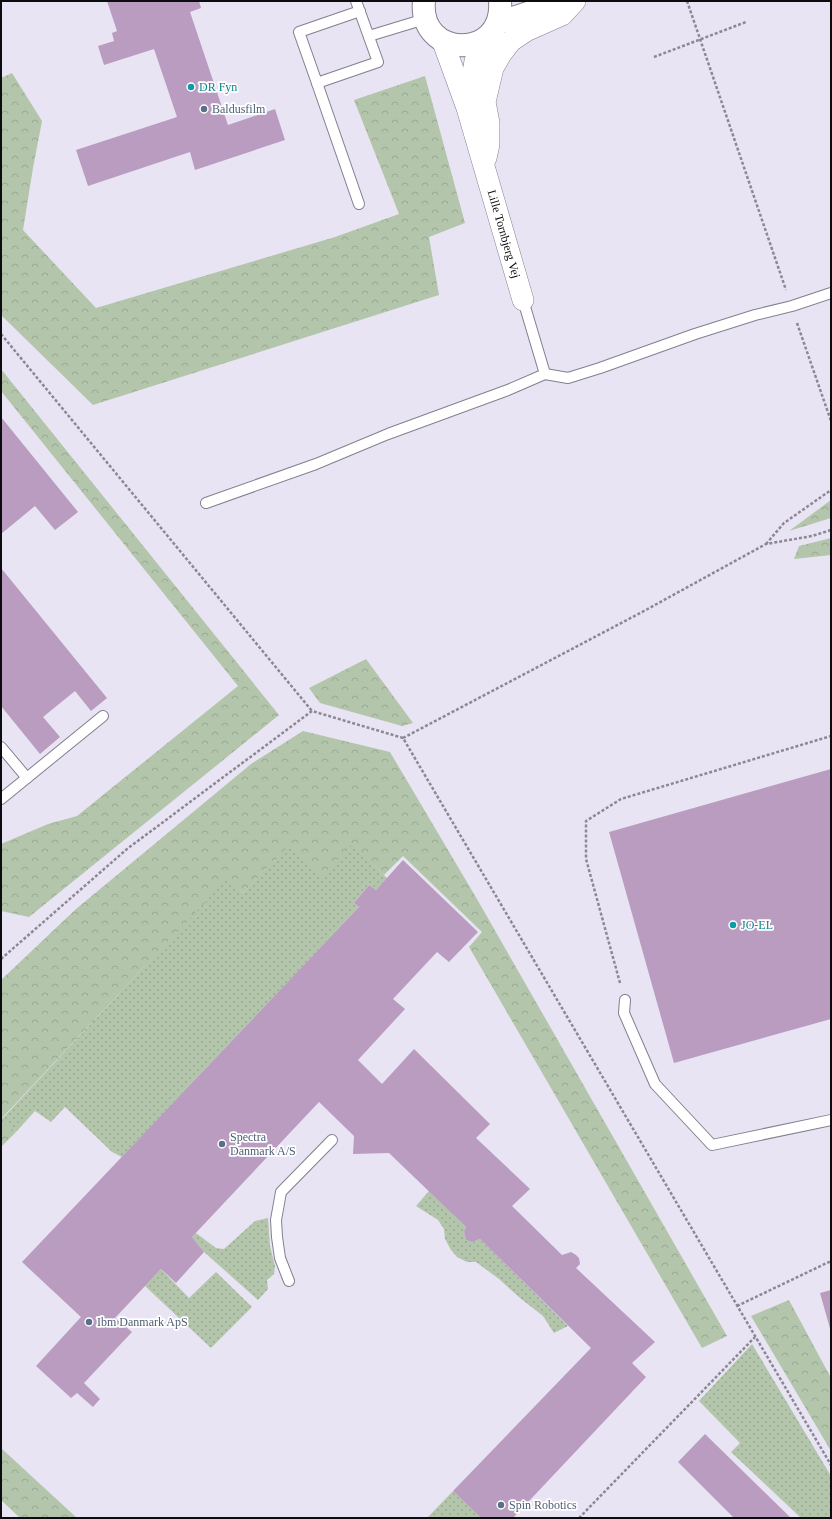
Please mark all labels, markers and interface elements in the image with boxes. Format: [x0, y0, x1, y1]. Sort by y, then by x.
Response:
place label: DR Fyn [199, 80, 237, 94]
marker: DR Fyn [186, 82, 196, 92]
place label: Baldusfilm [212, 102, 266, 116]
marker: Baldusfilm [199, 104, 209, 114]
street label: Lille Tornbjerg Vej [485, 188, 523, 280]
place label: JO-EL [741, 918, 773, 932]
marker: JO-EL [728, 920, 738, 930]
place label: Spectra Danmark A/S [230, 1130, 296, 1158]
marker: Spectra Danmark A/S [217, 1139, 227, 1149]
place label: Ibm Danmark ApS [97, 1315, 188, 1329]
marker: Ibm Danmark ApS [84, 1317, 94, 1327]
place label: Spin Robotics [509, 1498, 577, 1512]
marker: Spin Robotics [496, 1500, 506, 1510]

